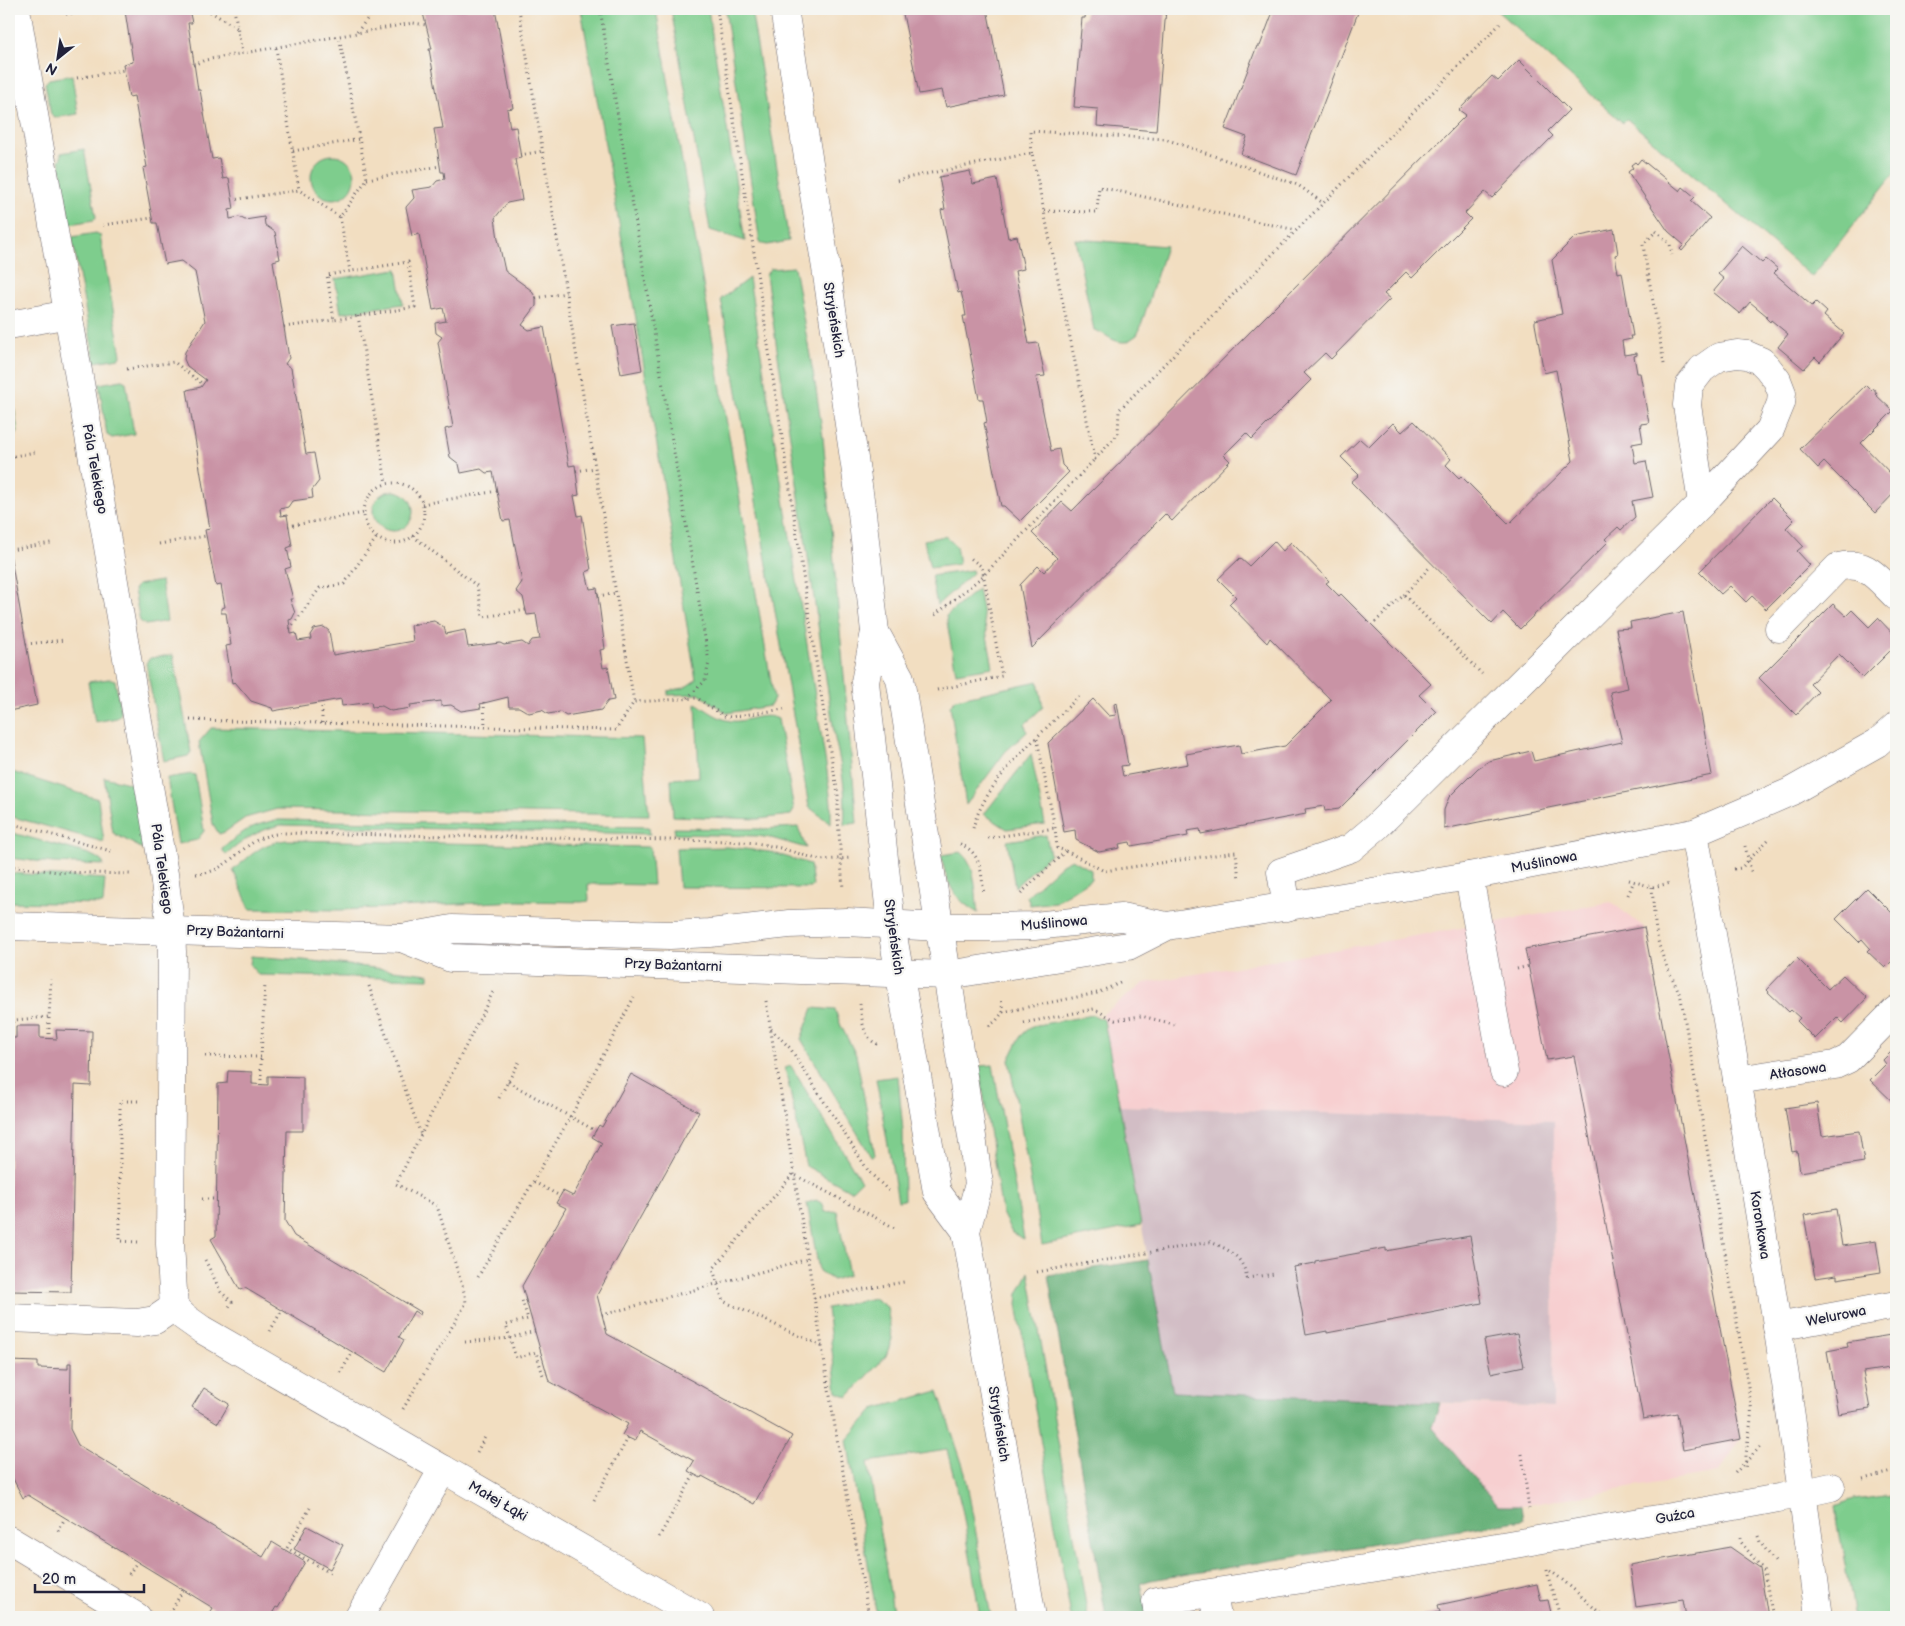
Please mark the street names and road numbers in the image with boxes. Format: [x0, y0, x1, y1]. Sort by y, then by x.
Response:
street label: Stryjeńskich [820, 281, 848, 359]
street label: Pála Telekiego [79, 422, 111, 516]
street label: Pála Telekiego [147, 822, 177, 916]
street label: Muślinowa [1509, 847, 1579, 877]
street label: Stryjeńskich [880, 898, 908, 976]
street label: Muślinowa [1020, 912, 1088, 934]
street label: Przy Bażantarni [186, 922, 284, 942]
street label: Przy Bażantarni [624, 955, 722, 975]
street label: Atłasowa [1769, 1059, 1828, 1083]
street label: Koronkowa [1746, 1190, 1774, 1261]
street label: Welurowa [1804, 1302, 1868, 1330]
street label: Stryjeńskich [985, 1385, 1013, 1463]
street label: Małej Łąki [465, 1477, 531, 1525]
street label: Guźca [1654, 1504, 1696, 1528]

